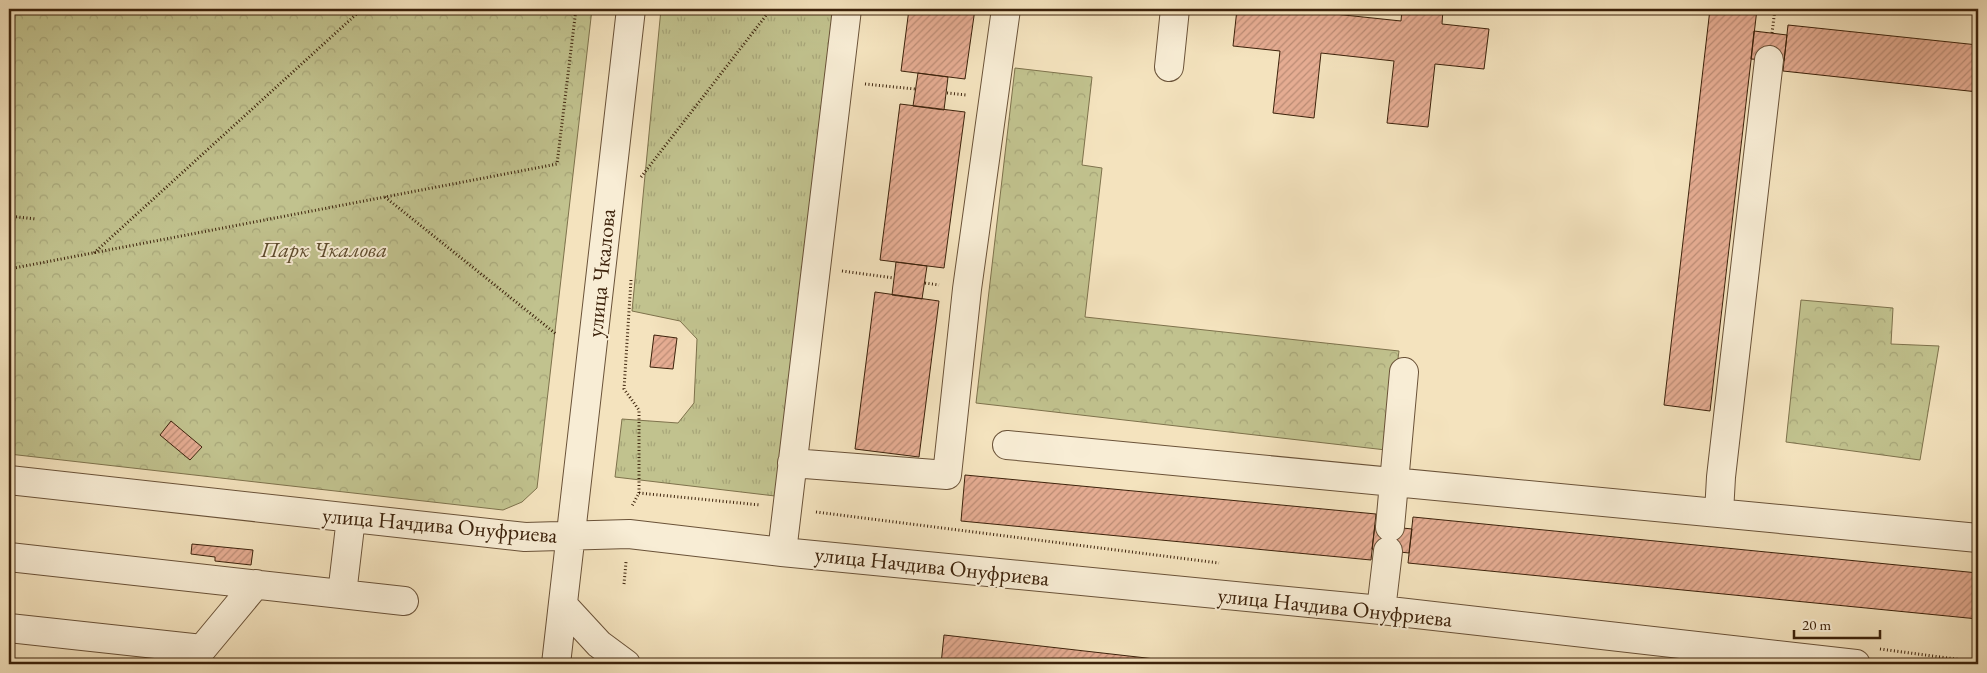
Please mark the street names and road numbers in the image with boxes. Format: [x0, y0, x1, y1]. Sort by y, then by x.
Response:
street label: улица Чкалова [580, 207, 622, 339]
street label: улица Начдива Онуфриева [321, 500, 559, 550]
street label: улица Начдива Онуфриева [813, 539, 1051, 593]
street label: улица Начдива Онуфриева [1216, 580, 1454, 634]

